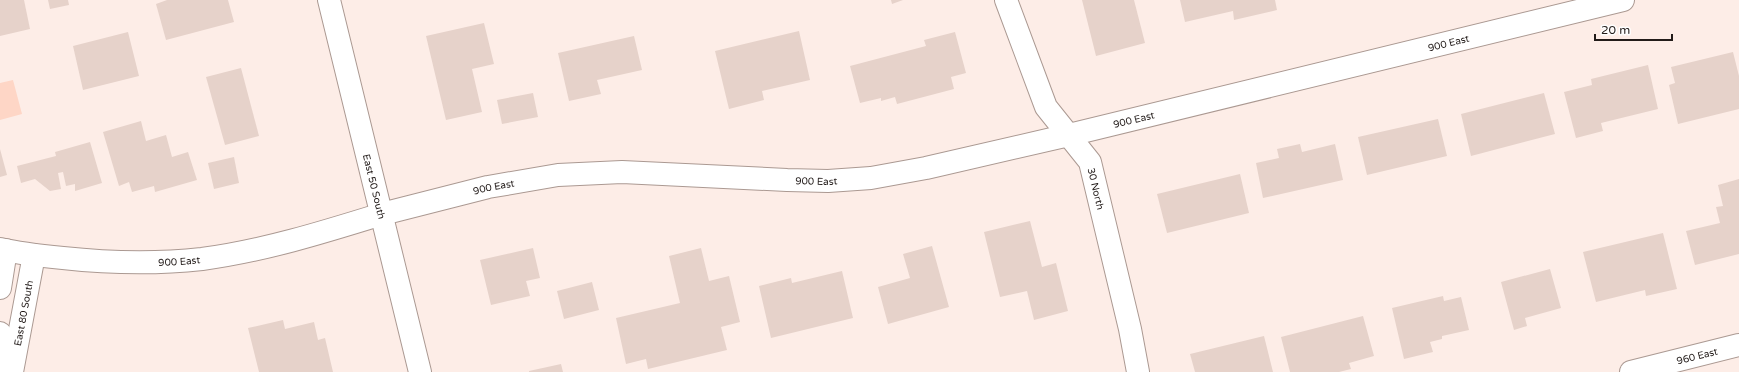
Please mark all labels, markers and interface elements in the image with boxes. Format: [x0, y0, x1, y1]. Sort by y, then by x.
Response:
scale bar [1595, 16, 1672, 42]
text: 20 m [1601, 23, 1630, 37]
street label: 900 East [1427, 33, 1471, 54]
street label: 900 East [1112, 109, 1156, 131]
street label: East 50 South [360, 153, 387, 221]
street label: 30 North [1085, 167, 1106, 211]
street label: 900 East [795, 175, 838, 188]
street label: 900 East [472, 178, 516, 198]
street label: 900 East [158, 254, 201, 269]
street label: East 80 South [12, 279, 36, 347]
street label: 960 East [1675, 346, 1719, 367]

